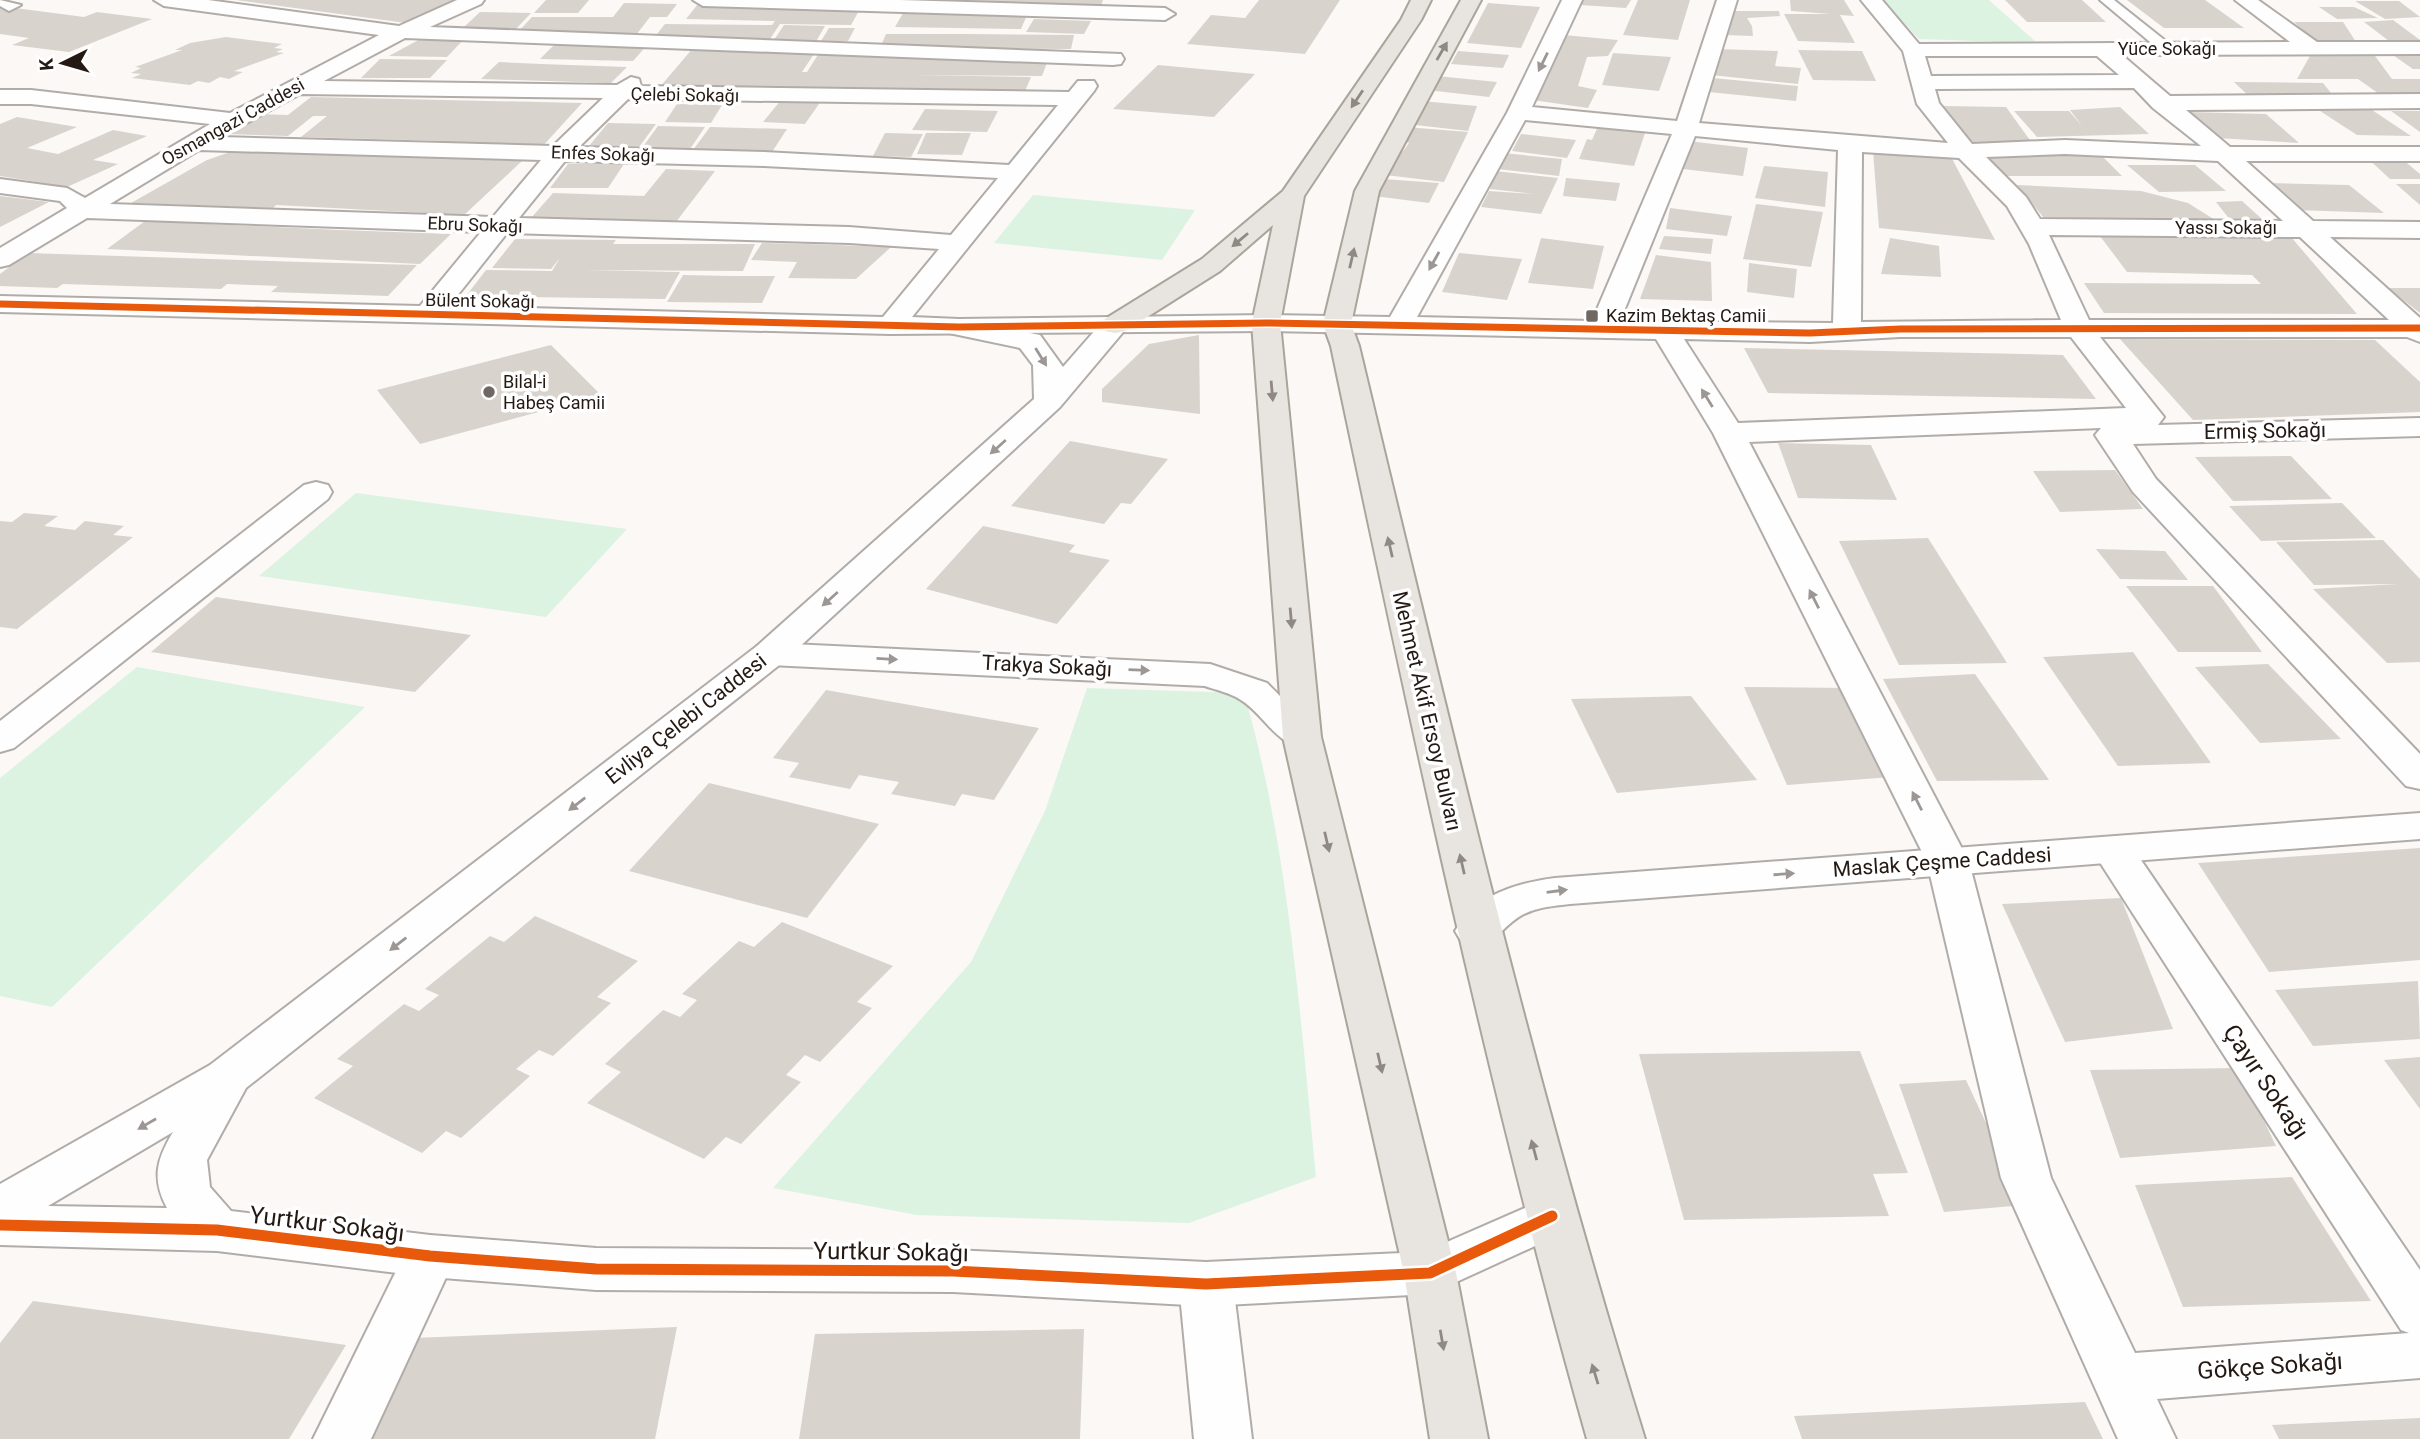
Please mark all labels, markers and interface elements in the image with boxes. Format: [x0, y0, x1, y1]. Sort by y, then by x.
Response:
north arrow [28, 28, 98, 98]
street label: Yüce Sokağı [2118, 38, 2216, 59]
one-way arrow [1436, 41, 1448, 60]
one-way arrow [1537, 52, 1549, 72]
text: K [35, 57, 59, 71]
street label: Osmangazi Caddesi [158, 74, 308, 170]
street label: Çelebi Sokağı [631, 83, 739, 106]
one-way arrow [1351, 89, 1364, 108]
street label: Enfes Sokağı [551, 141, 655, 166]
street label: Ebru Sokağı [427, 212, 523, 237]
street label: Yassı Sokağı [2175, 217, 2277, 238]
one-way arrow [1231, 233, 1249, 248]
one-way arrow [1346, 246, 1357, 268]
one-way arrow [1428, 252, 1440, 271]
street label: Bülent Sokağı [425, 289, 535, 312]
place label: Kazim Bektaş Camii [1606, 305, 1766, 326]
marker: Kazim Bektaş Camii [1584, 308, 1600, 324]
one-way arrow [1035, 348, 1048, 367]
place label: Bilal-i Habeş Camii [503, 371, 605, 413]
one-way arrow [1267, 380, 1278, 402]
marker: Bilal-i Habeş Camii [481, 384, 497, 400]
one-way arrow [1700, 388, 1713, 407]
street label: Ermiş Sokağı [2204, 418, 2326, 444]
one-way arrow [990, 438, 1007, 454]
one-way arrow [1384, 536, 1395, 558]
one-way arrow [1808, 588, 1820, 608]
street label: Mehmet Akif Ersoy Bulvarı [1388, 589, 1466, 833]
one-way arrow [822, 591, 839, 607]
one-way arrow [1286, 607, 1297, 629]
street label: Evliya Çelebi Caddesi [601, 649, 771, 789]
street label: Trakya Sokağı [981, 651, 1113, 681]
one-way arrow [876, 653, 898, 664]
one-way arrow [1128, 664, 1150, 675]
one-way arrow [1912, 791, 1923, 811]
one-way arrow [568, 797, 586, 811]
one-way arrow [1322, 831, 1333, 853]
street label: Maslak Çeşme Caddesi [1832, 842, 2052, 882]
one-way arrow [1456, 853, 1467, 875]
one-way arrow [1773, 868, 1795, 879]
one-way arrow [1546, 886, 1568, 897]
one-way arrow [389, 937, 407, 952]
street label: Çayır Sokağı [2217, 1019, 2315, 1145]
one-way arrow [1375, 1052, 1386, 1074]
one-way arrow [137, 1118, 156, 1130]
one-way arrow [1529, 1139, 1539, 1160]
street label: Yurtkur Sokağı [248, 1201, 406, 1247]
street label: Yurtkur Sokağı [813, 1237, 969, 1267]
one-way arrow [1437, 1329, 1448, 1351]
street label: Gökçe Sokağı [2196, 1347, 2344, 1385]
one-way arrow [1590, 1363, 1600, 1384]

